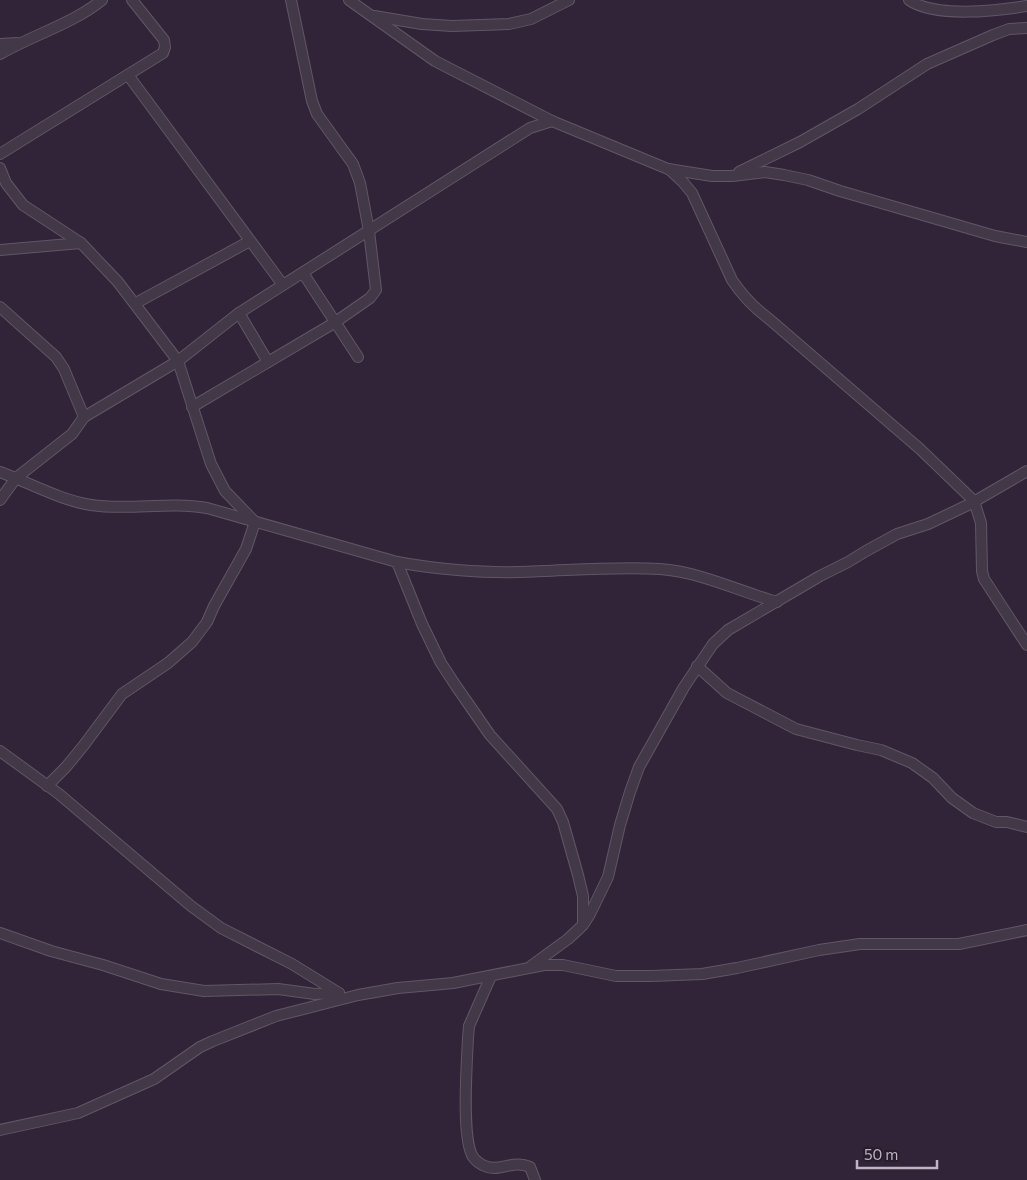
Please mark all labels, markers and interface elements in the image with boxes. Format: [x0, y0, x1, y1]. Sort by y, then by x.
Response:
scale bar [857, 1138, 937, 1170]
text: 50 m [864, 1145, 898, 1163]

